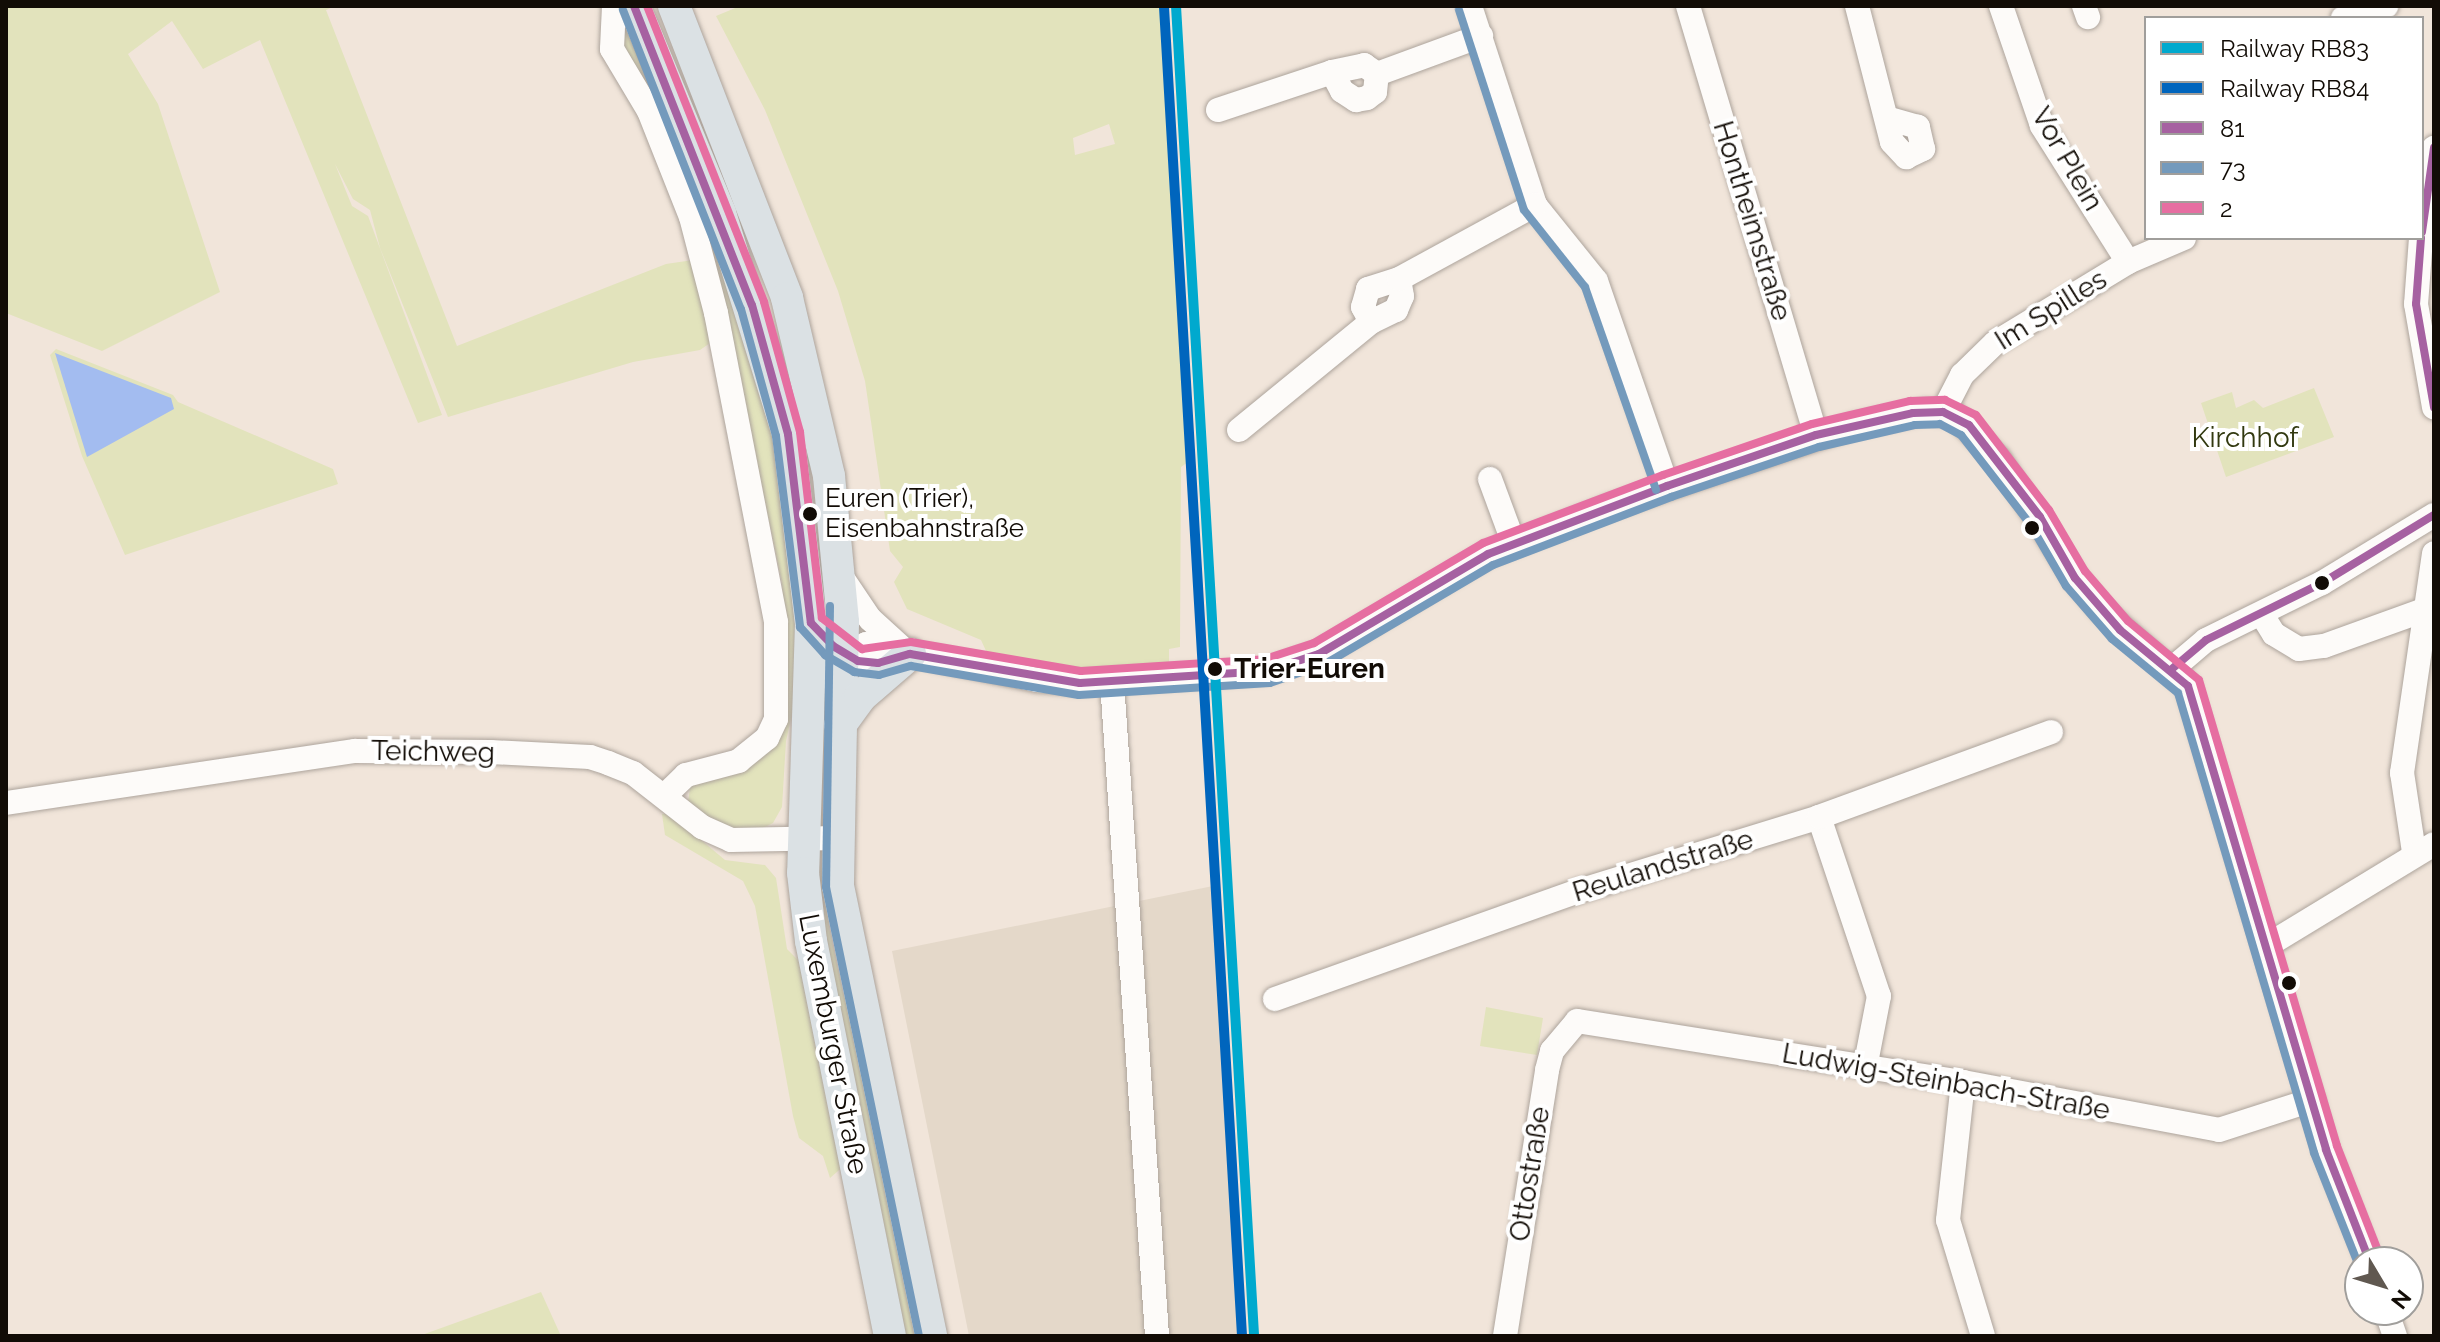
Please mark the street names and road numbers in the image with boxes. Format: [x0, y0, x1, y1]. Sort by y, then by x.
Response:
street label: Vor Plein [2024, 101, 2110, 217]
street label: Hontheimstraße [1706, 117, 1798, 325]
street label: Im Spilles [1989, 263, 2113, 357]
street label: Teichweg [371, 734, 495, 770]
street label: Reulandstraße [1569, 823, 1757, 909]
street label: Luxemburger Straße [791, 910, 875, 1178]
street label: Ludwig-Steinbach-Straße [1780, 1037, 2112, 1127]
street label: Ottostraße [1503, 1104, 1557, 1244]

